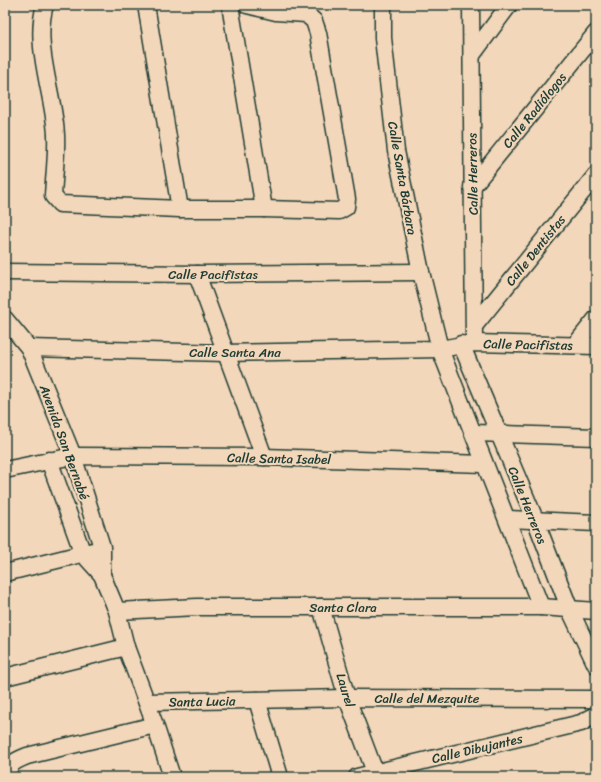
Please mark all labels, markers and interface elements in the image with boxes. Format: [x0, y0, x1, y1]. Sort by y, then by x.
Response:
street label: Calle Radiólogos [496, 67, 573, 153]
street label: Calle Santa Bárbara [381, 119, 424, 237]
street label: Calle Herreros [460, 132, 485, 215]
street label: Calle Dentistas [499, 209, 572, 291]
street label: Calle Pacifistas [168, 263, 258, 286]
street label: Calle Pacifistas [483, 332, 574, 357]
street label: Calle Santa Ana [189, 341, 281, 364]
street label: Avenida San Bernabé [33, 380, 96, 503]
street label: Calle Santa Isabel [227, 446, 331, 471]
street label: Calle Herreros [501, 463, 554, 548]
street label: Santa Clara [309, 596, 377, 619]
street label: Laurel [329, 670, 362, 710]
street label: Calle del Mezquite [374, 687, 480, 710]
street label: Santa Lucia [168, 689, 236, 714]
street label: Calle Dibujantes [429, 727, 526, 770]

